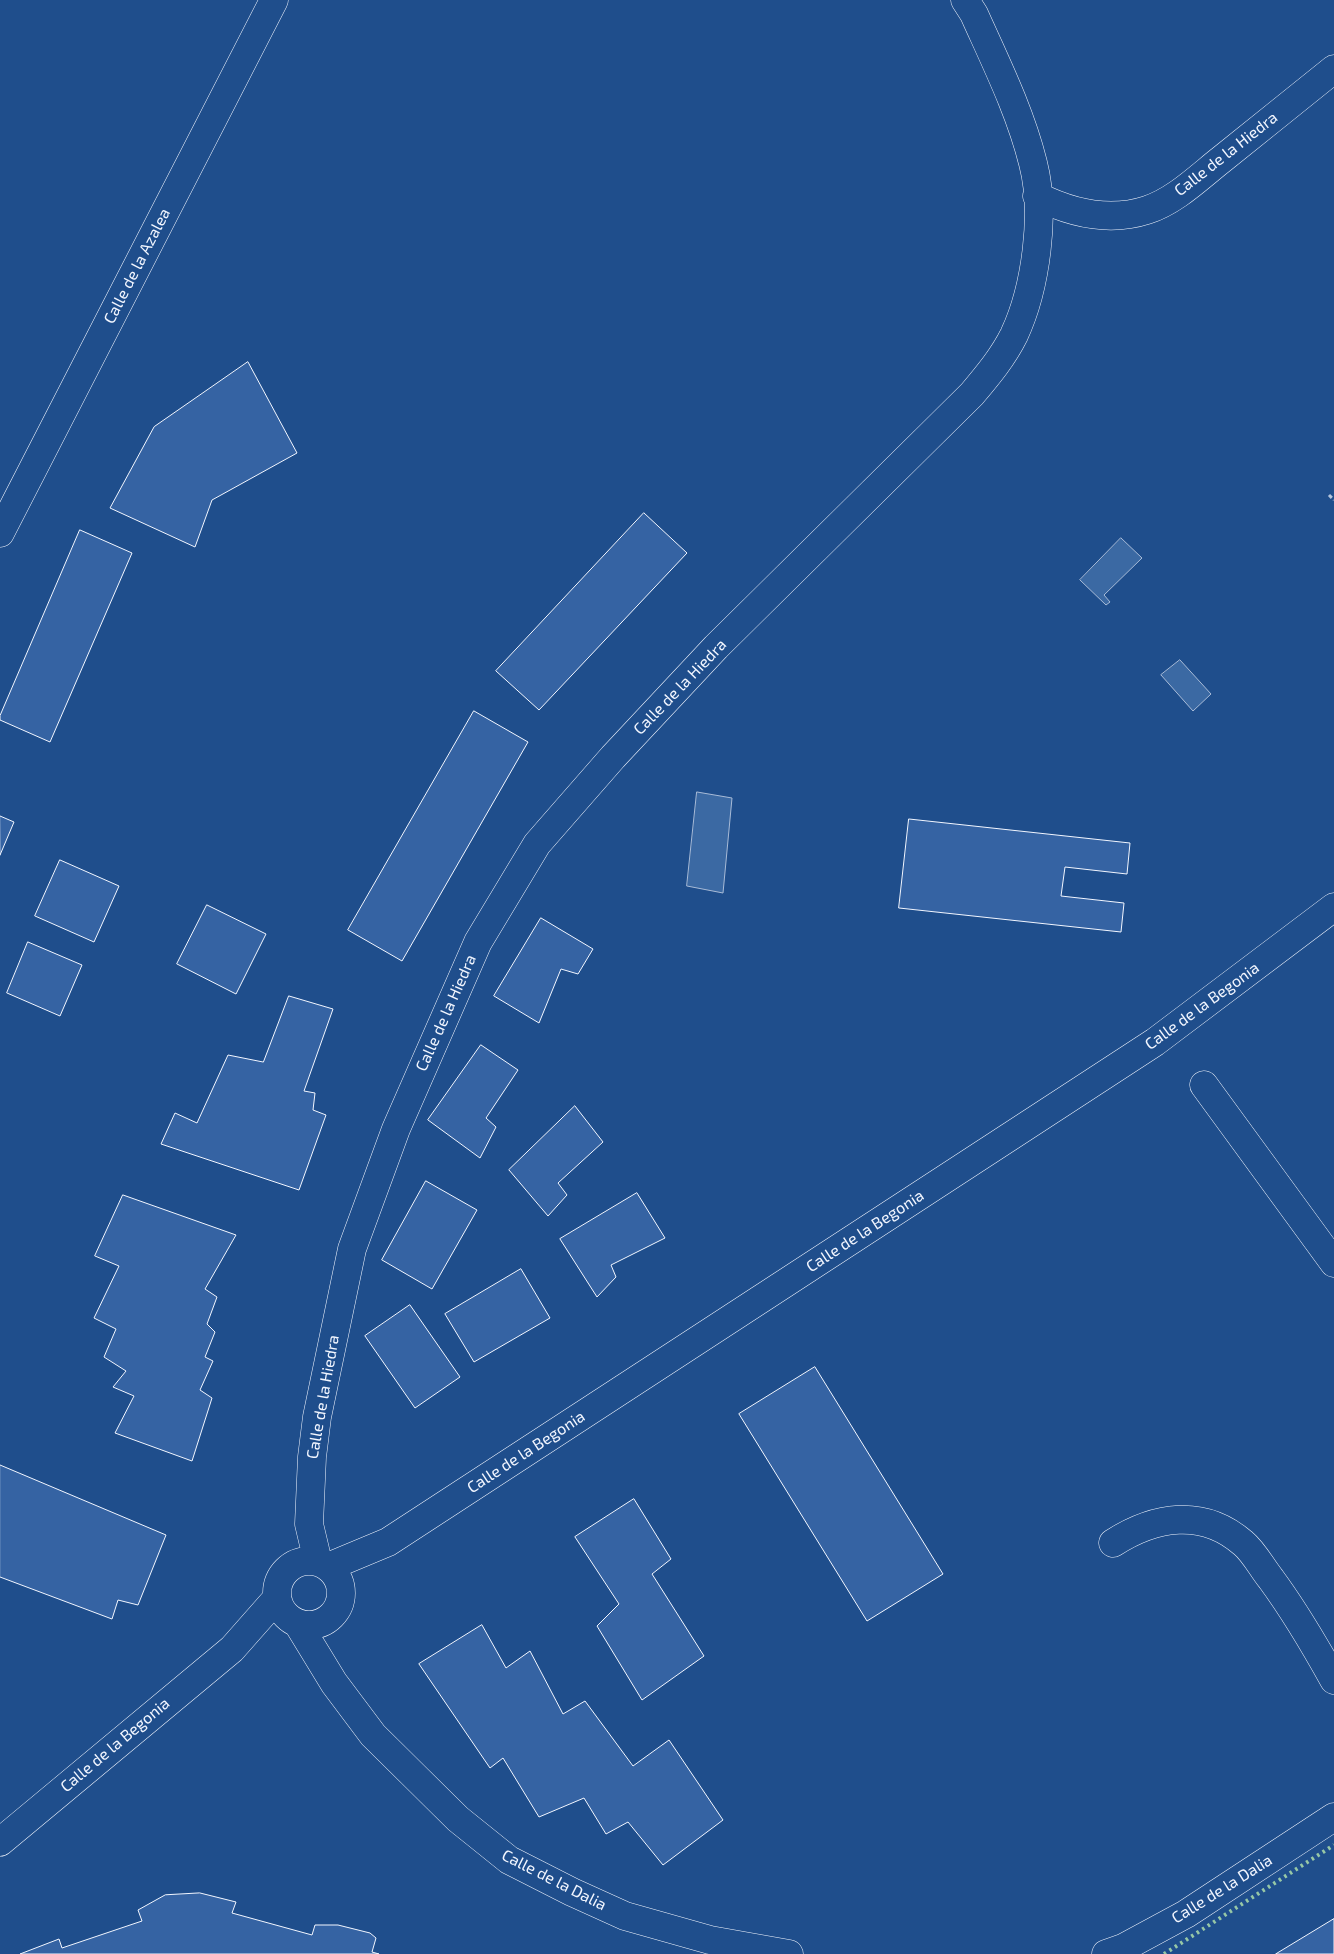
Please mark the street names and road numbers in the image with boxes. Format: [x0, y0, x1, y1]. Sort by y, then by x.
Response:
street label: Calle de la Hiedra [1171, 108, 1281, 200]
street label: Calle de la Azalea [100, 205, 174, 327]
street label: Calle de la Hiedra [629, 635, 731, 739]
street label: Calle de la Hiedra [412, 952, 480, 1074]
street label: Calle de la Begonia [1141, 958, 1263, 1054]
street label: Calle de la Begonia [803, 1186, 927, 1276]
street label: Calle de la Hiedra [303, 1333, 343, 1461]
street label: Calle de la Begonia [464, 1407, 588, 1497]
street label: Calle de la Begonia [57, 1694, 173, 1796]
street label: Calle de la Dalia [498, 1845, 610, 1915]
street label: Calle de la Dalia [1168, 1850, 1276, 1928]

